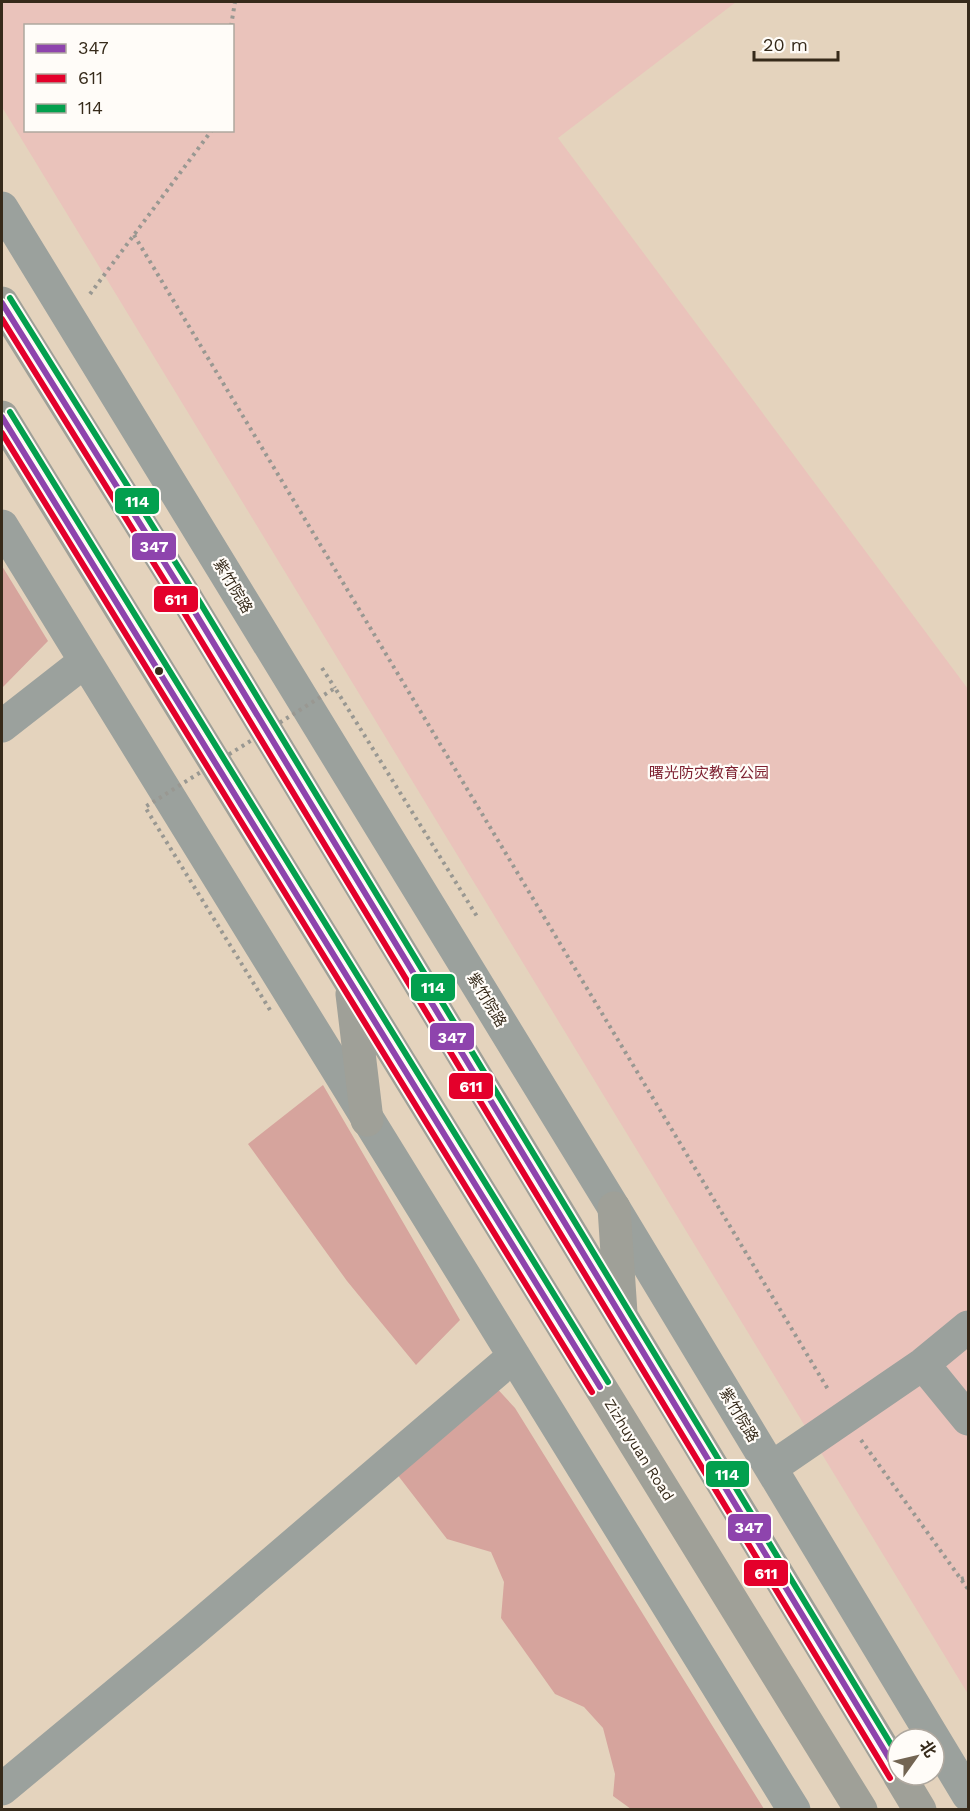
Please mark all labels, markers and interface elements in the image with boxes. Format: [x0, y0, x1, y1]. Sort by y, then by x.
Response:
legend [24, 24, 234, 132]
scale bar [754, 24, 838, 62]
text: 20 m [763, 34, 808, 55]
text: 347 [78, 37, 109, 58]
text: 611 [78, 67, 103, 88]
text: 114 [78, 97, 103, 118]
line badge: 114 [114, 487, 160, 515]
text: 114 [125, 492, 149, 511]
line badge: 347 [131, 532, 177, 561]
text: 347 [140, 537, 169, 556]
street label: 紫竹院路 [210, 556, 256, 616]
line badge: 611 [153, 585, 199, 613]
text: 611 [164, 590, 188, 609]
unlabelled marker [153, 665, 165, 677]
park label: 曙光防灾教育公园 [649, 764, 769, 782]
street label: 紫竹院路 [464, 970, 510, 1030]
line badge: 114 [410, 973, 456, 1002]
text: 114 [421, 978, 445, 997]
line badge: 347 [429, 1022, 475, 1051]
text: 347 [438, 1028, 467, 1047]
line badge: 611 [448, 1072, 494, 1100]
text: 611 [459, 1077, 483, 1096]
street label: 紫竹院路 [716, 1385, 762, 1445]
street label: Zizhuyuan Road [600, 1396, 678, 1504]
line badge: 114 [705, 1460, 750, 1488]
text: 114 [715, 1465, 739, 1484]
line badge: 347 [727, 1513, 772, 1542]
text: 347 [735, 1518, 764, 1537]
line badge: 611 [743, 1559, 789, 1587]
text: 611 [754, 1564, 778, 1583]
north arrow [886, 1727, 946, 1787]
text: 北 [916, 1737, 940, 1761]

